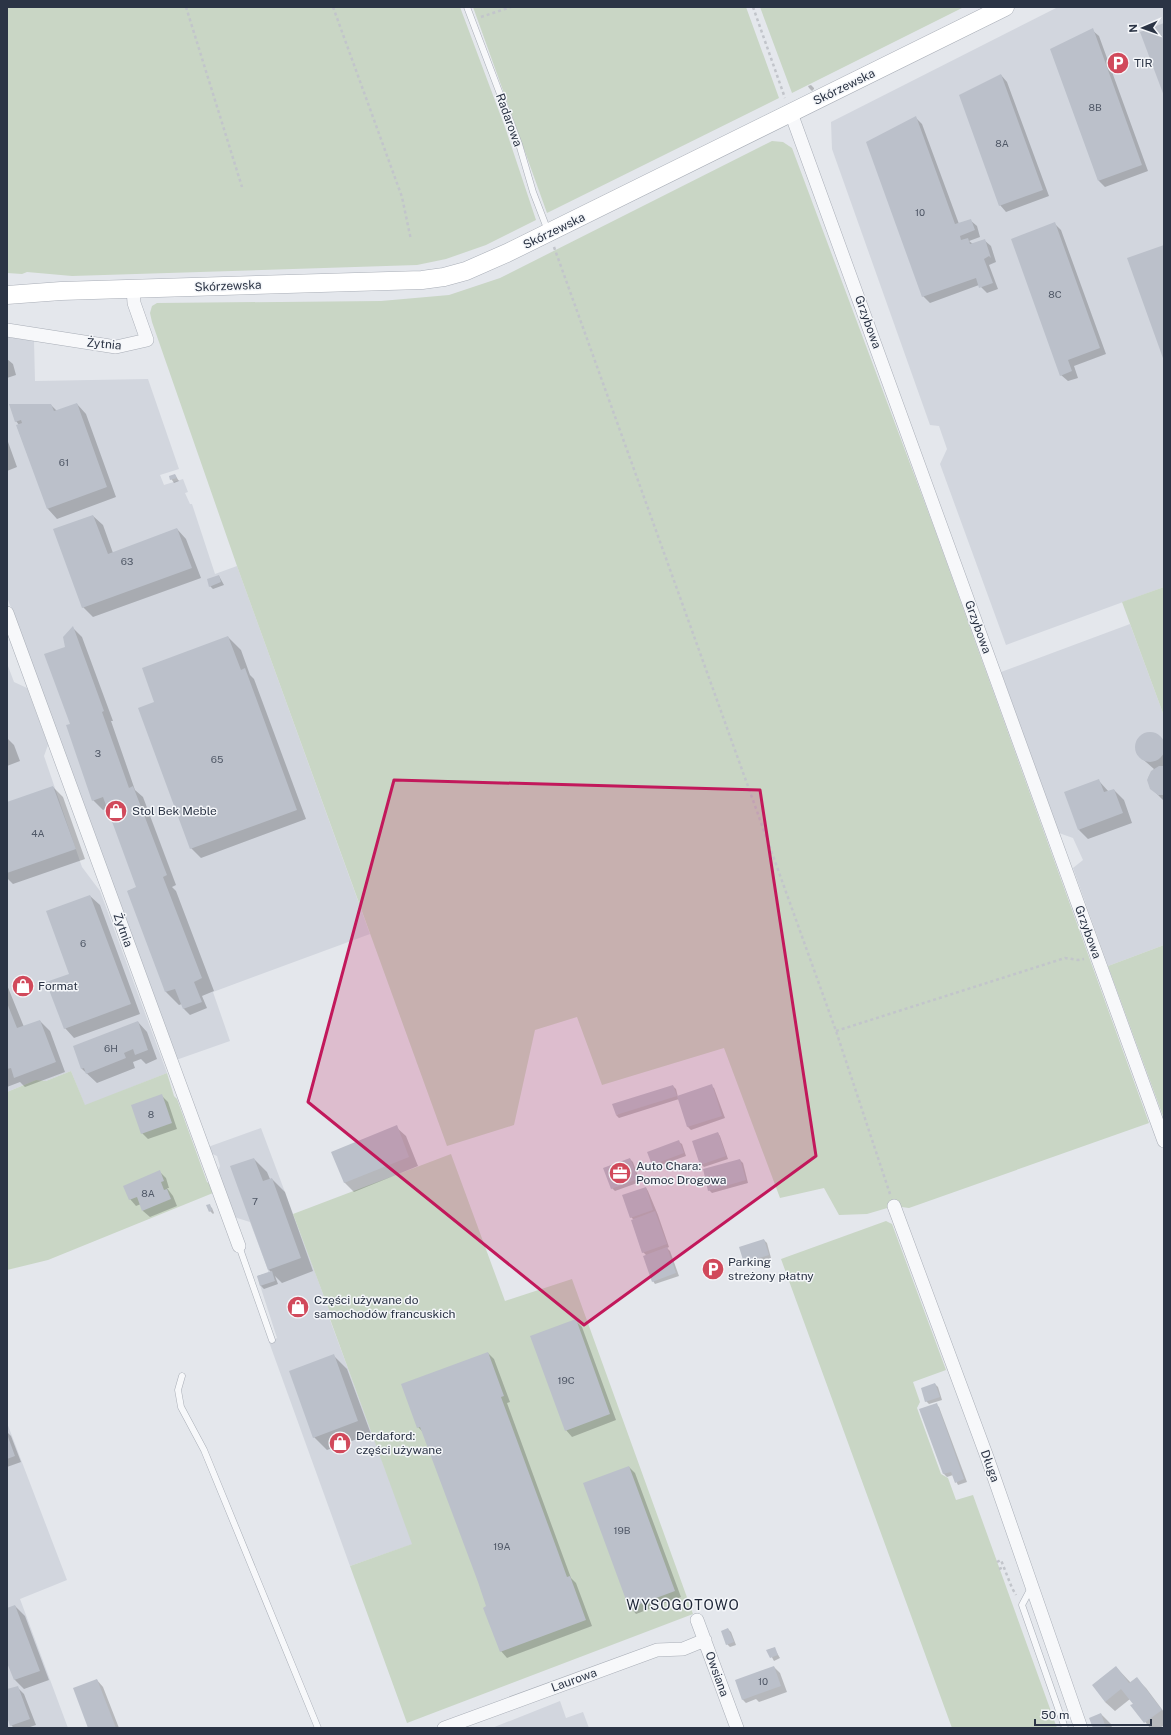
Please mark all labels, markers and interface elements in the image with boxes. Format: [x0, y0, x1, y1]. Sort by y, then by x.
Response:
north arrow [1123, 8, 1163, 48]
text: N [1127, 24, 1139, 33]
parking icon: TIR [1105, 50, 1131, 76]
place label: TIR [1134, 56, 1153, 70]
street label: Skórzewska [811, 66, 877, 108]
street label: Radarowa [493, 91, 525, 149]
house number: 8B [1088, 101, 1102, 113]
house number: 8A [995, 137, 1009, 149]
house number: 10 [915, 206, 925, 218]
street label: Skórzewska [521, 210, 587, 252]
street label: Skórzewska [194, 278, 262, 294]
house number: 8C [1048, 288, 1062, 300]
street label: Grzybowa [852, 294, 884, 350]
street label: Żytnia [86, 335, 122, 353]
house number: 61 [59, 456, 69, 468]
house number: 63 [121, 555, 133, 567]
street label: Grzybowa [962, 599, 994, 655]
house number: 3 [95, 747, 101, 759]
house number: 65 [211, 753, 223, 765]
shop icon: Stol Bek Meble [103, 798, 129, 824]
place label: Stol Bek Meble [132, 804, 217, 818]
house number: 4A [31, 827, 45, 839]
street label: Grzybowa [1072, 904, 1104, 960]
street label: Żytnia [110, 911, 136, 949]
house number: 6 [80, 937, 86, 949]
shop icon: Format [10, 973, 36, 999]
place label: Format [38, 979, 78, 993]
house number: 6H [104, 1042, 118, 1054]
house number: 8 [148, 1108, 154, 1120]
place label: Auto Chara: Pomoc Drogowa [636, 1159, 726, 1187]
office icon: Auto Chara: Pomoc Drogowa [607, 1160, 633, 1186]
house number: 8A [141, 1187, 155, 1199]
house number: 7 [252, 1195, 258, 1207]
place label: Parking streżony płatny [728, 1255, 814, 1283]
parking icon: Parking streżony płatny [700, 1256, 726, 1282]
place label: Części używane do samochodów francuskich [314, 1293, 456, 1321]
shop icon: Części używane do samochodów francuskich [285, 1294, 311, 1320]
house number: 19C [557, 1374, 575, 1386]
place label: Derdaford: części używane [356, 1429, 442, 1457]
shop icon: Derdaford: części używane [327, 1430, 353, 1456]
street label: Długa [978, 1448, 1002, 1484]
house number: 19B [613, 1524, 631, 1536]
house number: 19A [493, 1540, 511, 1552]
district label: WYSOGOTOWO [626, 1597, 740, 1613]
street label: Owsiana [702, 1649, 732, 1699]
street label: Laurowa [549, 1665, 599, 1695]
house number: 10 [758, 1675, 768, 1687]
scale bar [1035, 1701, 1151, 1727]
text: 50 m [1041, 1708, 1069, 1722]

